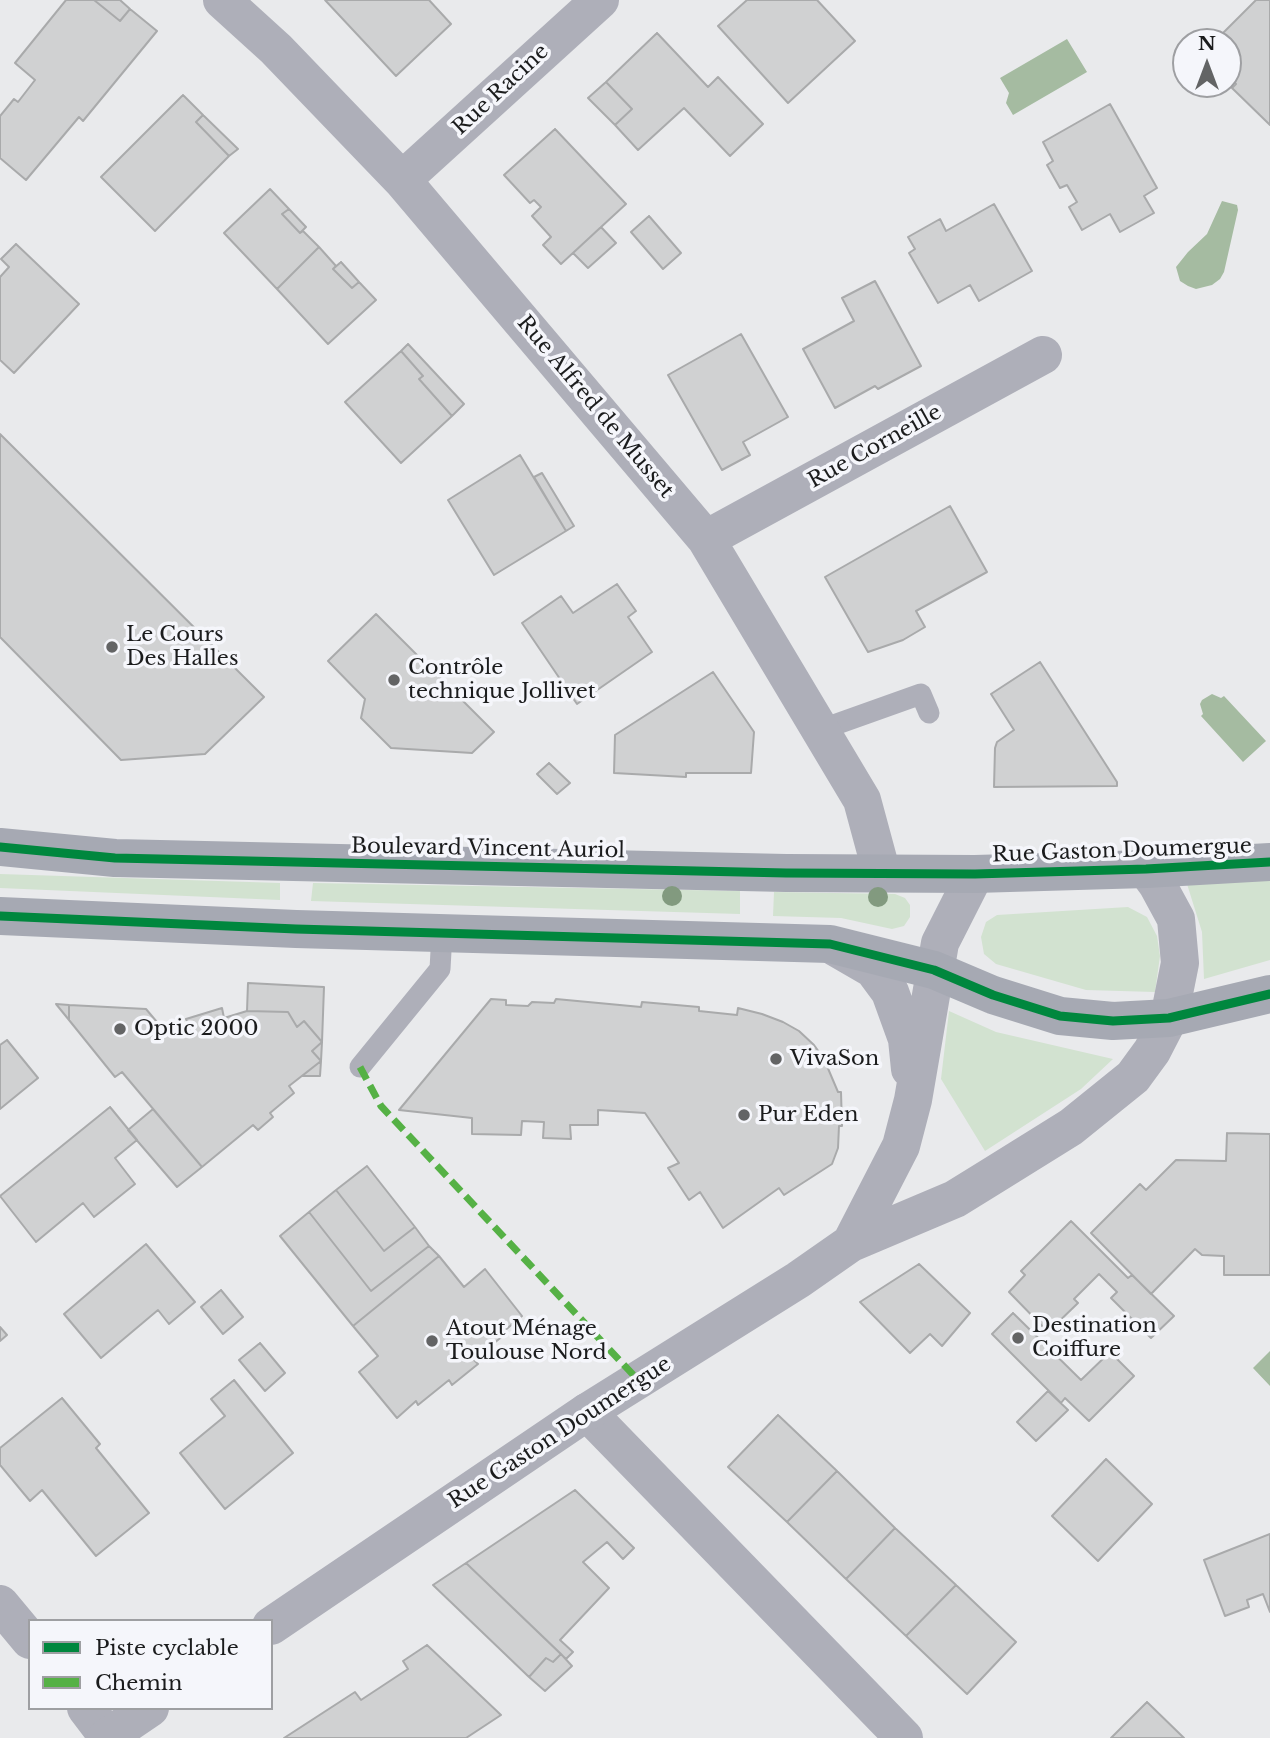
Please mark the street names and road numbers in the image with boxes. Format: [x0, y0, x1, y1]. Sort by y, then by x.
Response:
street label: Rue Racine [448, 39, 554, 141]
street label: Rue Alfred de Musset [511, 311, 679, 503]
street label: Rue Corneille [804, 400, 946, 494]
street label: Boulevard Vincent Auriol [351, 834, 625, 864]
street label: Rue Gaston Doumergue [992, 834, 1252, 868]
street label: Rue Gaston Doumergue [444, 1352, 676, 1514]

